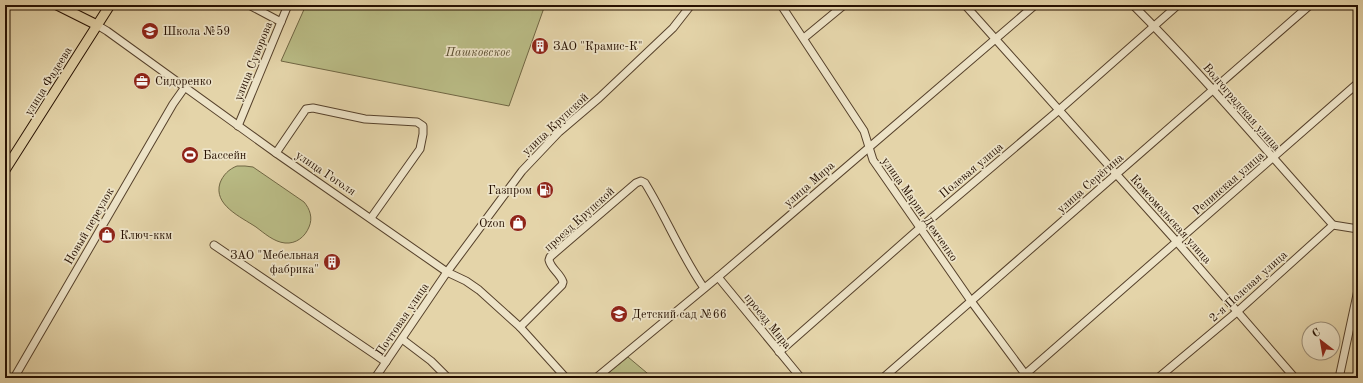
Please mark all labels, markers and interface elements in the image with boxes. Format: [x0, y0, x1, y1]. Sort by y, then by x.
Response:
street label: улица Суворова [233, 20, 275, 103]
school or university icon: Школа №59 [140, 21, 160, 41]
place label: Школа №59 [163, 25, 230, 38]
building icon: ЗАО "Крамис-К" [530, 36, 550, 56]
place label: ЗАО "Крамис-К" [553, 41, 642, 53]
street label: улица Фадеева [23, 45, 75, 118]
park label: Пашковское [445, 47, 511, 59]
street label: Волгоградская улица [1200, 62, 1282, 154]
office icon: Сидоренко [132, 71, 152, 91]
place label: Сидоренко [155, 76, 212, 88]
street label: улица Крупской [520, 91, 591, 158]
street label: Полевая улица [938, 141, 1006, 201]
sports icon: Бассейн [180, 145, 200, 165]
street label: улица Гоголя [293, 149, 358, 198]
place label: Бассейн [203, 150, 247, 162]
street label: Репинская улица [1191, 150, 1267, 218]
street label: улица Серёгина [1055, 152, 1126, 216]
street label: улица Марии Демченко [879, 155, 960, 264]
street label: улица Мира [782, 160, 837, 210]
street label: Комсомольская улица [1127, 173, 1213, 266]
fuel station icon: Газпром [535, 180, 555, 200]
place label: Газпром [488, 185, 532, 197]
street label: проезд Крупской [542, 185, 617, 254]
street label: Новый переулок [63, 186, 117, 267]
shop icon: Ozon [508, 213, 528, 233]
place label: Ozon [479, 218, 506, 230]
shop icon: Ключ-ккм [97, 225, 117, 245]
place label: Ключ-ккм [120, 230, 172, 242]
street label: 2-я Полевая улица [1208, 249, 1290, 325]
place label: ЗАО "Мебельная фабрика" [230, 250, 319, 276]
building icon: ЗАО "Мебельная фабрика" [322, 252, 342, 272]
street label: Почтовая улица [374, 281, 432, 358]
street label: проезд Мира [741, 292, 793, 352]
school or university icon: Детский сад №66 [609, 304, 629, 324]
place label: Детский сад №66 [632, 309, 727, 321]
north arrow [1301, 321, 1341, 361]
text: С [1311, 327, 1323, 340]

